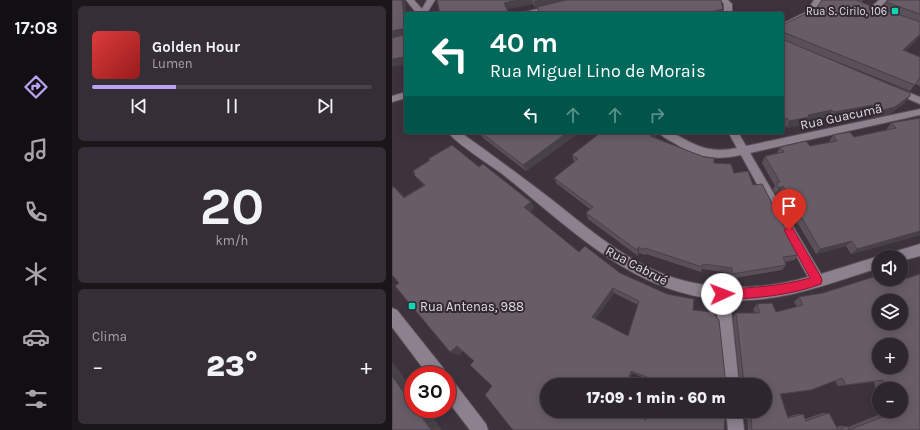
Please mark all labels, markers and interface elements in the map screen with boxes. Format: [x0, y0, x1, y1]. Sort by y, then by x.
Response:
place label: Rua S. Cirilo, 106 [806, 5, 887, 18]
marker: Rua S. Cirilo, 106 [890, 6, 900, 16]
text: 17:08 [14, 17, 58, 39]
text: 40 m [490, 26, 558, 59]
icon: left [424, 28, 476, 80]
text: Golden Hour [152, 38, 240, 56]
text: Lumen [152, 56, 193, 71]
text: Rua Miguel Lino de Morais [490, 60, 706, 82]
icon: directions [22, 73, 50, 101]
icon: previous [128, 95, 150, 117]
icon: pause [221, 95, 243, 117]
icon: next [314, 95, 336, 117]
street label: Rua Guacumã [799, 100, 883, 132]
icon: left [520, 104, 542, 126]
icon: ahead [562, 104, 584, 126]
icon: ahead [604, 104, 626, 126]
icon: right [646, 104, 668, 126]
icon: music [22, 136, 50, 164]
text: 20 [200, 176, 264, 237]
pin [772, 189, 806, 230]
icon: arrive [778, 195, 800, 217]
icon: phone [22, 198, 50, 226]
text: km/h [216, 233, 248, 248]
street label: Rua Cabrué [603, 243, 671, 288]
map controls [872, 250, 908, 418]
button: sound [872, 250, 908, 286]
icon: climate [22, 260, 50, 288]
position arrow [701, 273, 743, 315]
button: layers [872, 294, 908, 330]
place label: Rua Antenas, 988 [420, 299, 524, 314]
marker: Rua Antenas, 988 [407, 301, 417, 311]
icon: car [22, 323, 50, 351]
text: Clima [92, 329, 127, 344]
button: + [872, 338, 908, 374]
text: 23° [206, 348, 258, 384]
text: − [92, 354, 104, 380]
text: + [360, 354, 372, 380]
speed limit sign: 30 [404, 366, 456, 418]
button: − [872, 382, 908, 418]
icon: filters [22, 385, 50, 413]
text: 17:09 · 1 min · 60 m [586, 389, 726, 407]

